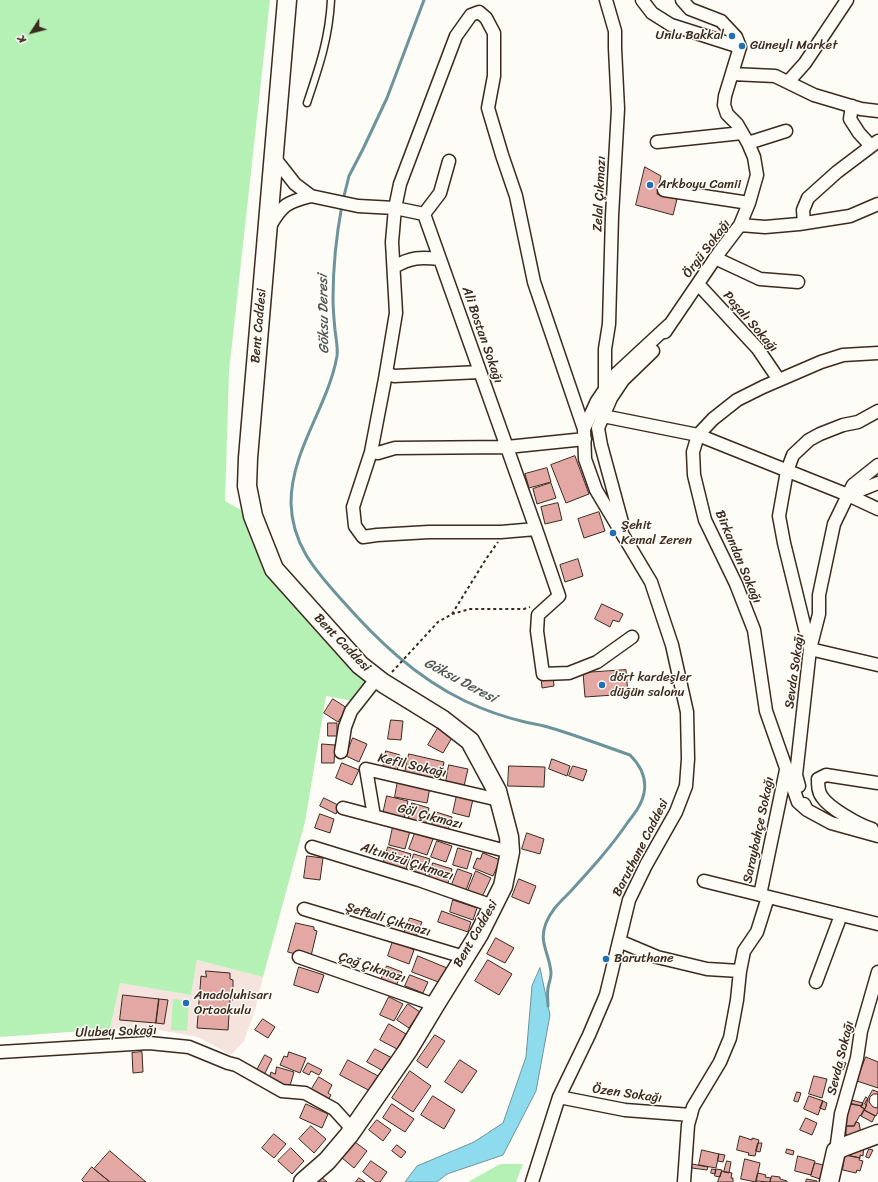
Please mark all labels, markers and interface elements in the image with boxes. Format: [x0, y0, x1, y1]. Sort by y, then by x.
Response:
north arrow [12, 12, 52, 52]
place label: Unlu Bakkal [656, 28, 724, 44]
text: K [12, 31, 32, 48]
marker: Unlu Bakkal [727, 31, 737, 41]
place label: Güneyli Market [750, 38, 837, 54]
marker: Güneyli Market [737, 41, 747, 51]
street label: Zelal Çıkmazı [590, 156, 610, 232]
place label: Arkboyu Camii [658, 177, 741, 193]
marker: Arkboyu Camii [645, 180, 655, 190]
street label: Örgü Sokağı [680, 217, 734, 281]
water label: Göksu Deresi [315, 274, 333, 354]
street label: Ali Bostan Sokağı [458, 285, 506, 385]
street label: Bent Caddesi [248, 288, 270, 364]
street label: Paşalı Sokağı [719, 288, 781, 356]
street label: Birkandan Sokağı [711, 508, 765, 606]
place label: Şehit Kemal Zeren [621, 518, 692, 549]
marker: Şehit Kemal Zeren [608, 528, 618, 538]
street label: Bent Caddesi [310, 611, 374, 675]
street label: Sevda Sokaḡı [782, 632, 808, 710]
water label: Göksu Deresi [421, 655, 499, 707]
place label: dört kardeşler düğün salonu [610, 670, 691, 701]
marker: dört kardeşler düğün salonu [597, 680, 607, 690]
street label: Kefil Sokağı [376, 751, 448, 781]
street label: Saraybahçe Sokağı [740, 775, 778, 885]
street label: Baruthane Caddesi [610, 797, 672, 899]
street label: Göl Çıkmazı [396, 801, 464, 833]
street label: Altınözü Çıkmazı [359, 840, 455, 884]
street label: Bent Caddesi [451, 898, 501, 970]
street label: Şeftali Çıkmazı [344, 900, 432, 940]
street label: Çağ Çıkmazı [337, 949, 407, 987]
place label: Baruthane [614, 951, 674, 967]
marker: Baruthane [601, 954, 611, 964]
place label: Anadoluhisarı Ortaokulu [194, 988, 272, 1019]
marker: Anadoluhisarı Ortaokulu [181, 998, 191, 1008]
street label: Sevda Sokaḡı [824, 1019, 858, 1097]
street label: Ulubey Sokağı [75, 1023, 157, 1041]
street label: Özen Sokağı [591, 1081, 663, 1107]

